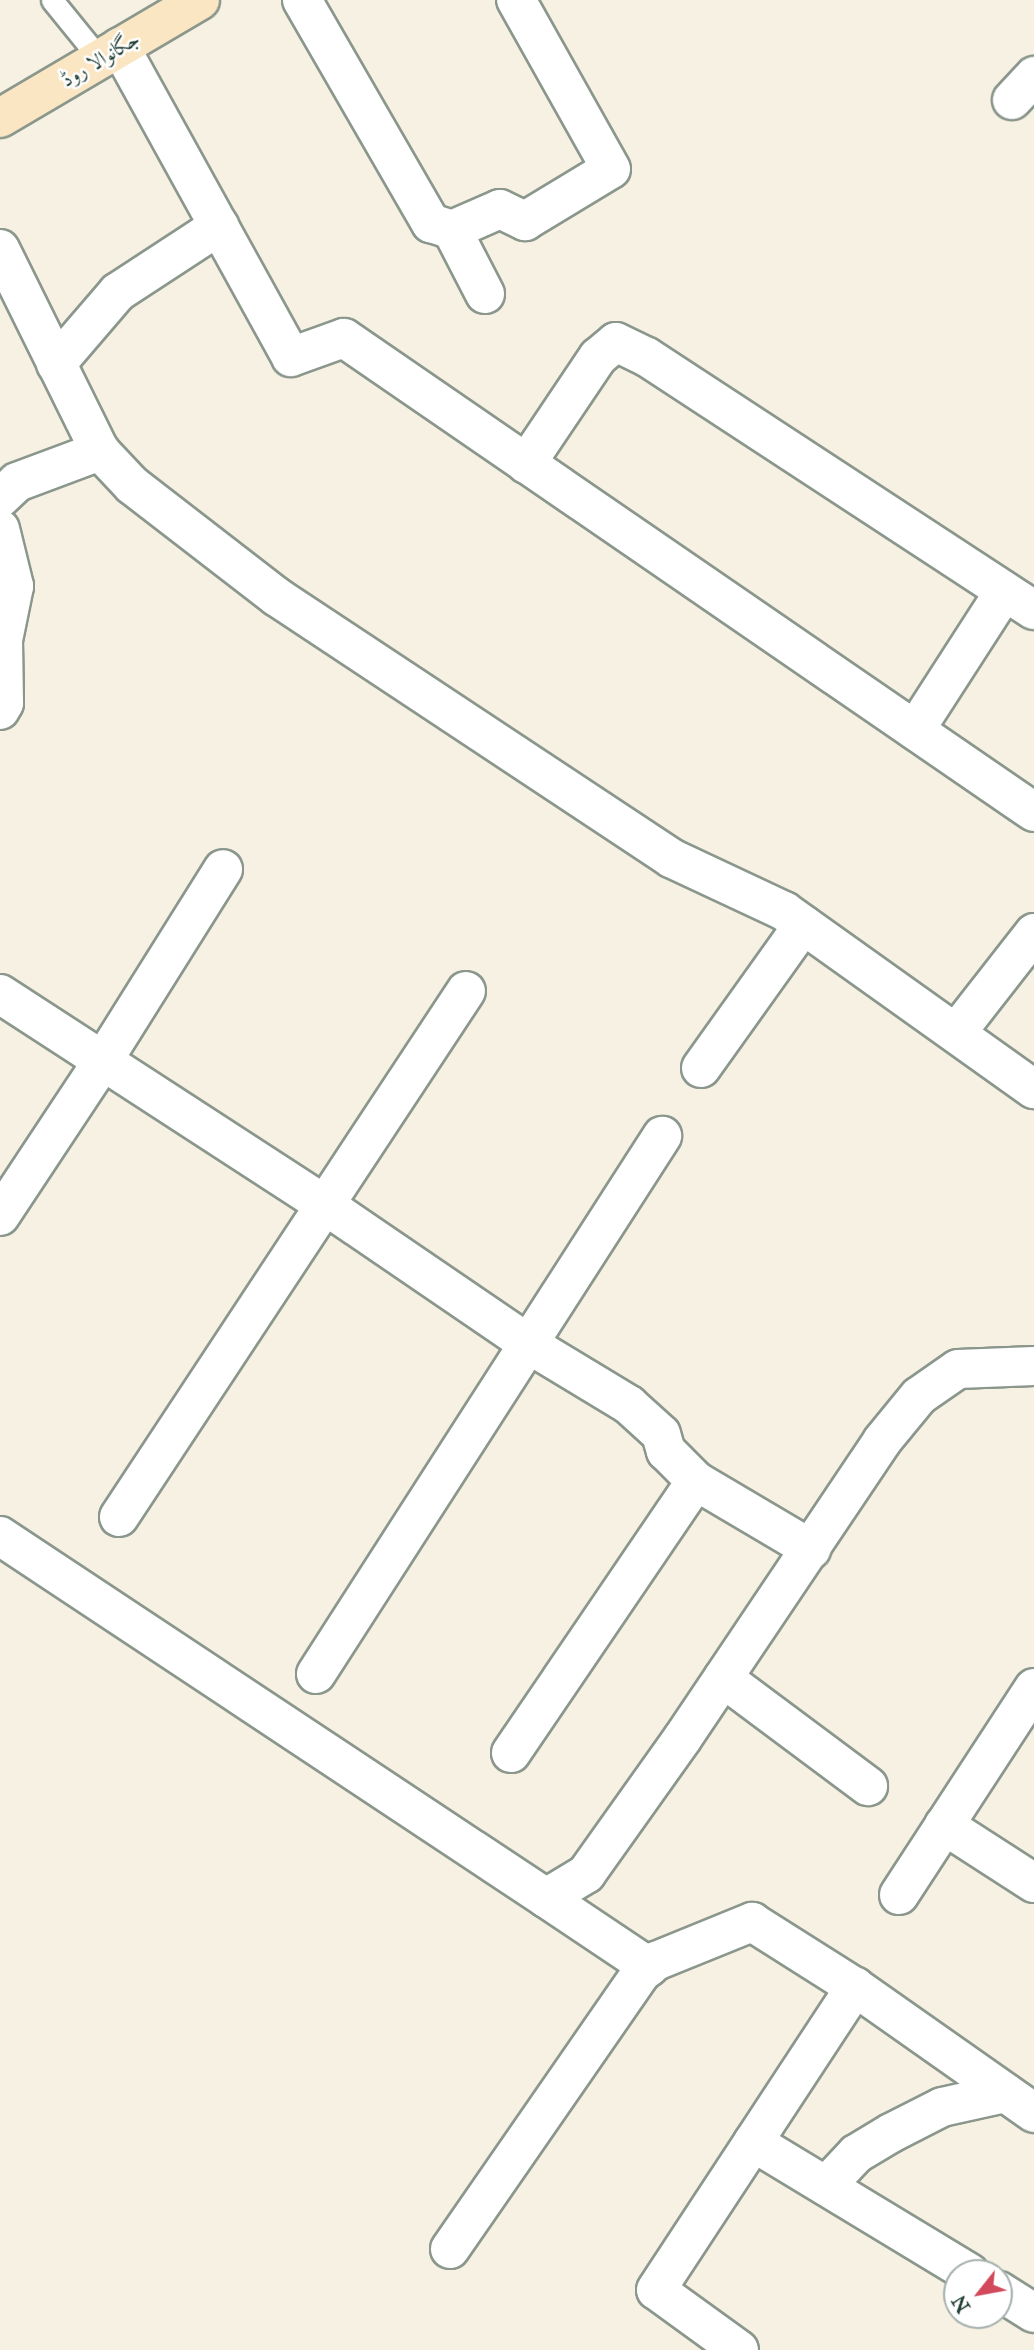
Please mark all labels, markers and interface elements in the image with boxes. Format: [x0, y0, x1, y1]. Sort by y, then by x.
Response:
street label: جگانوالا روڈ [56, 26, 144, 92]
north arrow [943, 2259, 1013, 2329]
text: N [947, 2291, 975, 2317]

